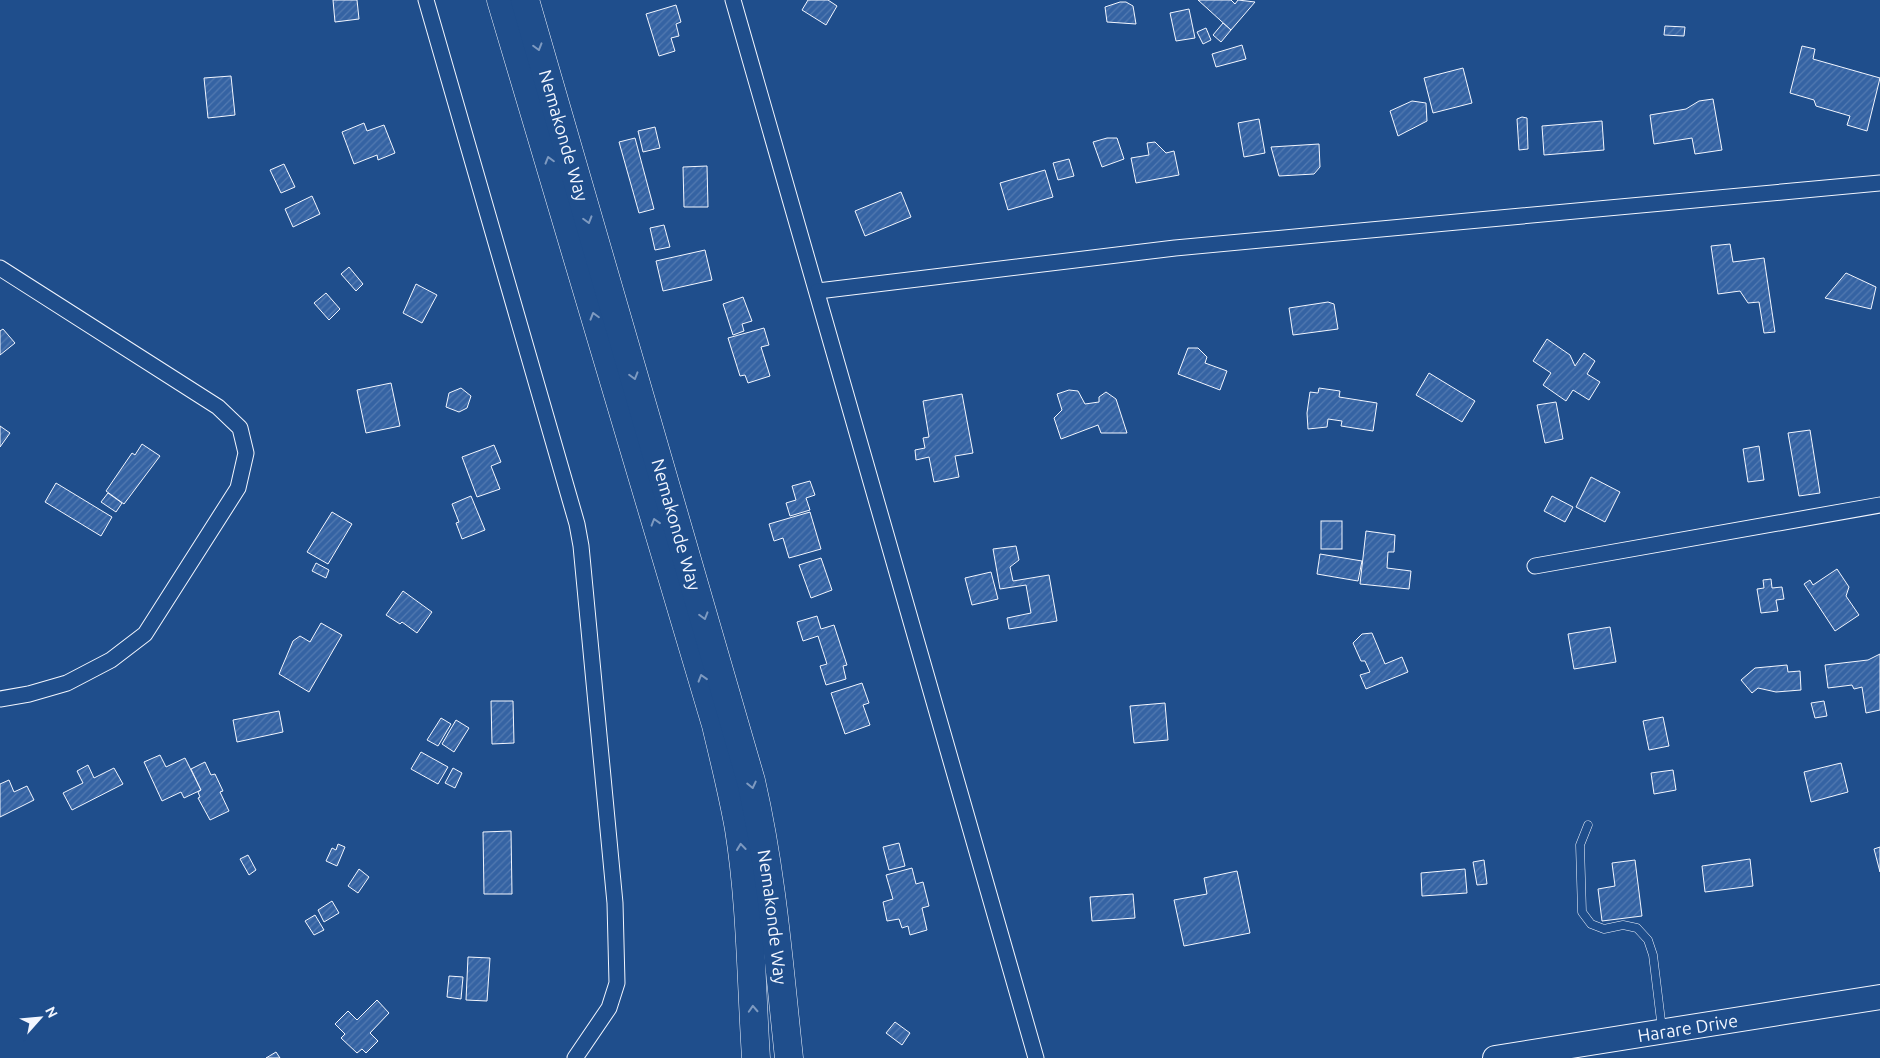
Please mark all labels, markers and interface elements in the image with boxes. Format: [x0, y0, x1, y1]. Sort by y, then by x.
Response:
one-way arrow [533, 42, 543, 50]
street label: Nemakonde Way [536, 67, 593, 204]
one-way arrow [544, 156, 554, 165]
one-way arrow [583, 215, 593, 223]
one-way arrow [590, 312, 600, 321]
one-way arrow [628, 371, 638, 379]
street label: Nemakonde Way [648, 456, 705, 593]
one-way arrow [651, 519, 661, 527]
one-way arrow [699, 611, 709, 619]
one-way arrow [697, 674, 707, 683]
one-way arrow [746, 781, 757, 789]
one-way arrow [735, 843, 746, 851]
street label: Nemakonde Way [755, 848, 791, 986]
north arrow [15, 993, 65, 1043]
text: N [42, 1004, 61, 1020]
one-way arrow [748, 1005, 758, 1013]
street label: Harare Drive [1636, 1010, 1739, 1045]

